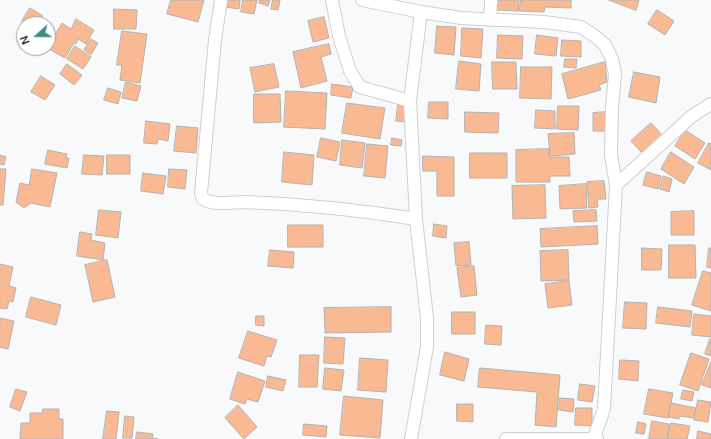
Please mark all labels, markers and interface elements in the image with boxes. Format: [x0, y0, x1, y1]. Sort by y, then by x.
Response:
north arrow [16, 16, 56, 56]
text: N [17, 34, 34, 47]

